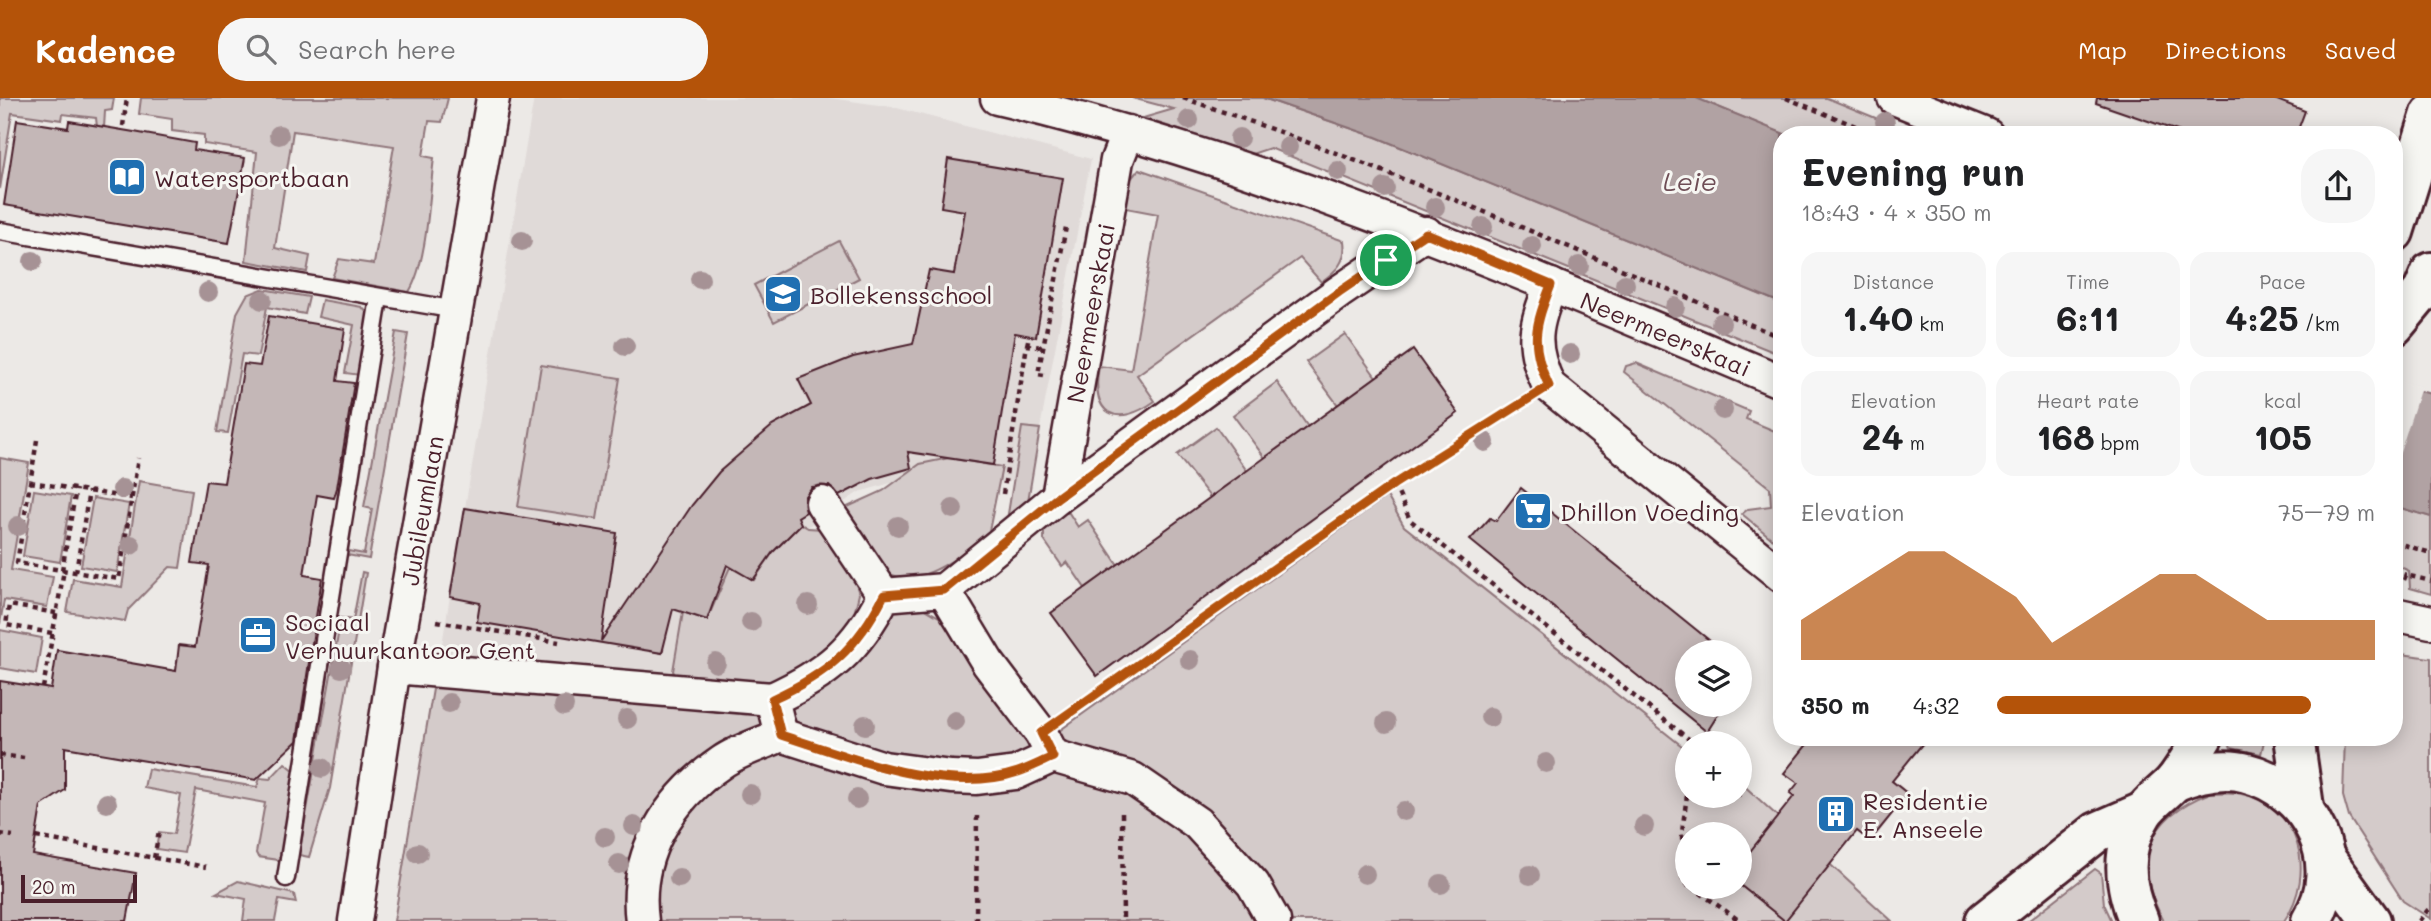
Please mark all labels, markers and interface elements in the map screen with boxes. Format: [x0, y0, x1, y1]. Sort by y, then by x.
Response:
search box [218, 18, 708, 81]
text: Kadence [35, 28, 176, 71]
icon: search [242, 30, 280, 68]
text: Search here [298, 32, 456, 66]
text: Map [2078, 34, 2127, 65]
text: Directions [2165, 34, 2287, 65]
text: Saved [2325, 34, 2396, 65]
text: Evening run [1801, 146, 2025, 196]
button: share [2301, 149, 2375, 223]
library icon: Watersportbaan [106, 156, 148, 198]
place label: Watersportbaan [154, 162, 349, 193]
water label: Leie [1663, 164, 1717, 198]
text: 18:43 · 4 × 350 m [1801, 197, 1991, 227]
street label: Neermeerskaai [1059, 221, 1121, 405]
pin [1356, 230, 1416, 290]
icon: arrive [1367, 241, 1405, 279]
text: Distance [1852, 269, 1934, 294]
text: Time [2066, 269, 2110, 294]
text: Pace [2259, 269, 2306, 294]
school or university icon: Bollekensschool [762, 273, 804, 315]
place label: Bollekensschool [810, 279, 992, 310]
street label: Neermeerskaai [1576, 284, 1756, 383]
text: 1.40 [1842, 294, 1913, 340]
text: 6:11 [2056, 294, 2120, 340]
text: 4:25 [2225, 294, 2299, 340]
text: km [1913, 311, 1944, 336]
text: /km [2299, 311, 2340, 336]
text: Elevation [1851, 388, 1936, 413]
text: Heart rate [2037, 388, 2139, 413]
text: kcal [2264, 388, 2302, 413]
text: 24 [1862, 413, 1904, 459]
text: 168 [2036, 413, 2095, 459]
text: 105 [2253, 413, 2312, 459]
text: m [1904, 430, 1925, 455]
text: bpm [2095, 430, 2140, 455]
street label: Jubileumlaan [393, 433, 450, 588]
supermarket icon: Dhillon Voeding [1512, 490, 1554, 532]
place label: Dhillon Voeding [1560, 496, 1739, 527]
text: Elevation [1801, 497, 1904, 527]
text: 75–79 m [2278, 497, 2375, 527]
place label: Sociaal Verhuurkantoor Gent [285, 606, 535, 665]
office icon: Sociaal Verhuurkantoor Gent [237, 614, 279, 656]
map controls [1675, 640, 1752, 899]
button: layers [1675, 640, 1752, 717]
text: 350 m [1801, 690, 1870, 720]
text: 4:32 [1913, 690, 1960, 720]
button: + [1675, 731, 1752, 808]
place label: Residentie E. Anseele [1863, 785, 1988, 844]
building icon: Residentie E. Anseele [1815, 793, 1857, 835]
button: − [1675, 822, 1752, 899]
scale bar [21, 872, 136, 904]
text: 20 m [32, 874, 76, 899]

